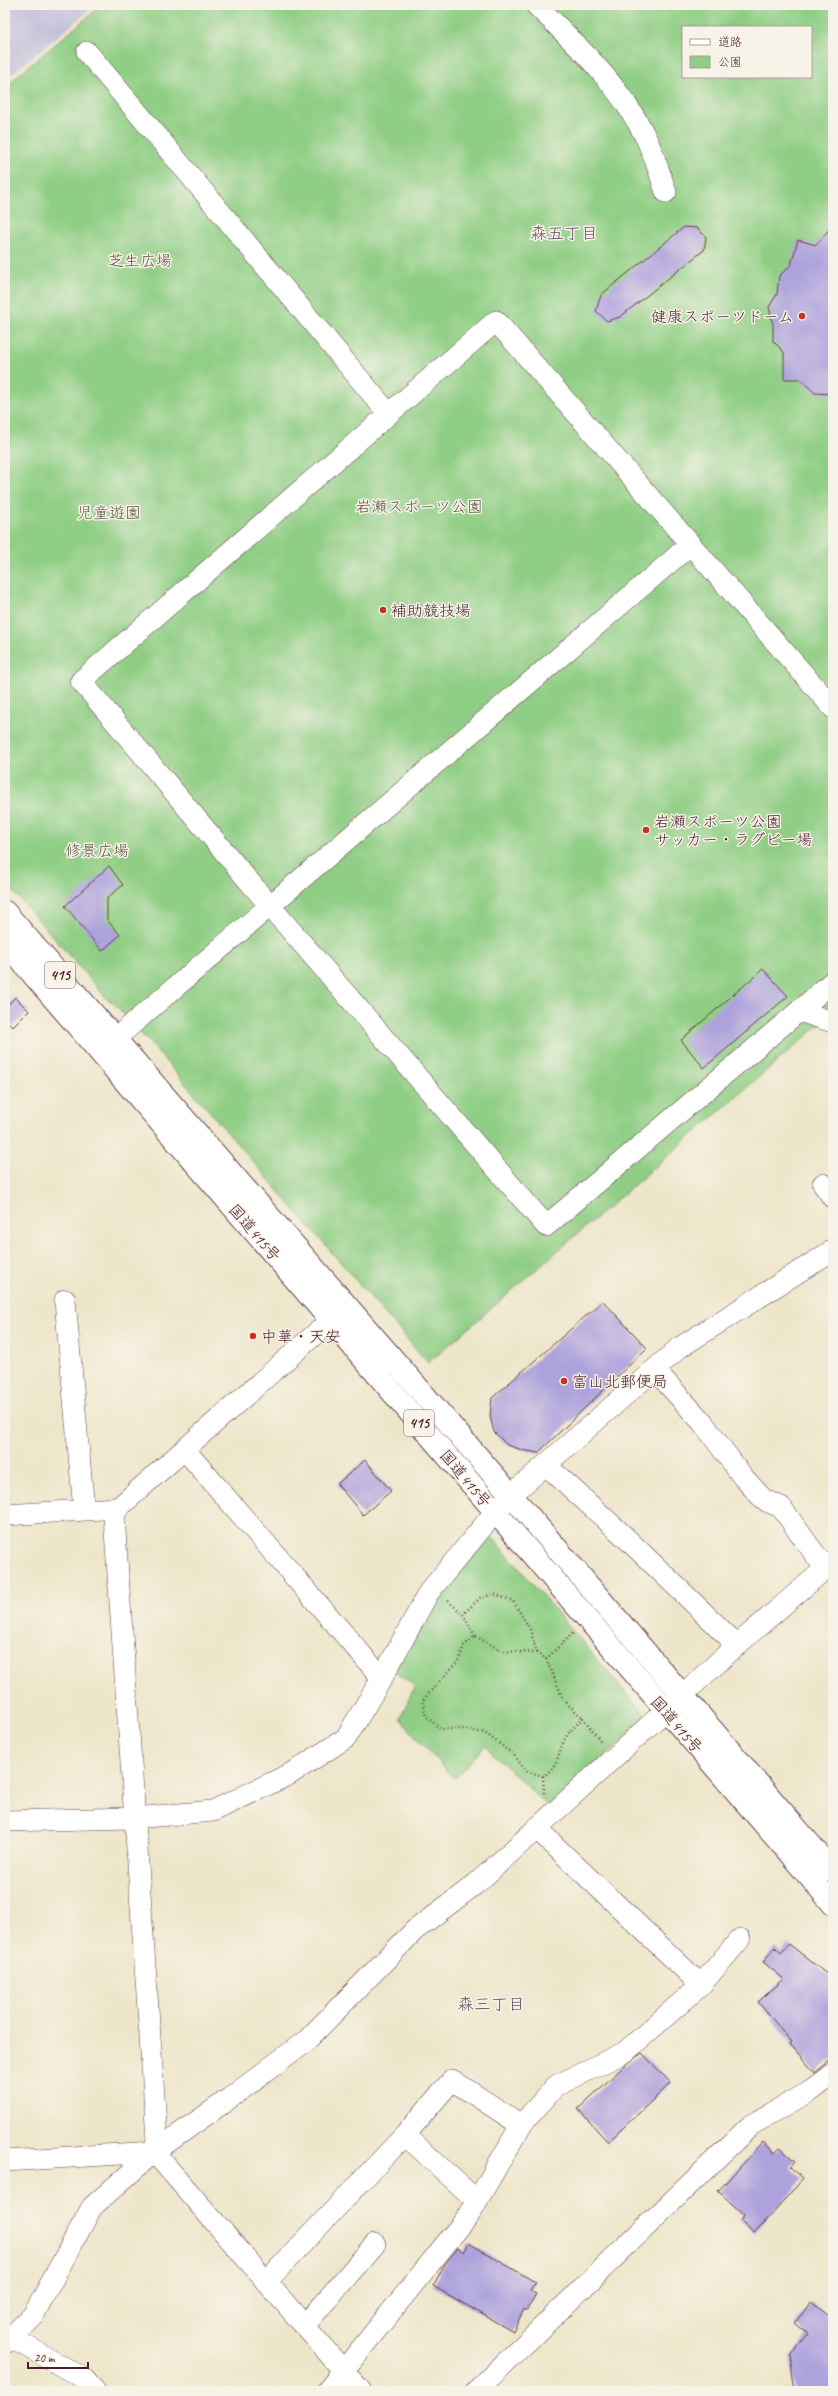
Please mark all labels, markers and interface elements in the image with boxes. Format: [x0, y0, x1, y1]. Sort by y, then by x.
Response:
legend [682, 26, 812, 78]
text: 道路 [718, 34, 742, 50]
text: 公園 [718, 54, 742, 70]
district label: 森五丁目 [530, 223, 598, 244]
park label: 芝生広場 [108, 251, 172, 271]
place label: 健康スポーツドーム [651, 307, 794, 327]
marker: 健康スポーツドーム [797, 311, 807, 321]
park label: 岩瀬スポーツ公園 [355, 497, 483, 517]
park label: 児童遊園 [77, 503, 141, 523]
place label: 補助競技場 [391, 601, 471, 621]
marker: 補助競技場 [378, 605, 388, 615]
place label: 岩瀬スポーツ公園 サッカー・ラグビー場 [654, 812, 813, 850]
marker: 岩瀬スポーツ公園 サッカー・ラグビー場 [641, 825, 651, 835]
park label: 修景広場 [65, 841, 129, 861]
road number: 415 [45, 962, 75, 988]
street label: 国道415号 [224, 1200, 285, 1265]
place label: 中華・天安 [261, 1327, 341, 1347]
marker: 中華・天安 [248, 1331, 258, 1341]
place label: 富山北郵便局 [572, 1372, 668, 1392]
marker: 富山北郵便局 [559, 1376, 569, 1386]
road number: 415 [404, 1410, 434, 1436]
street label: 国道415号 [435, 1446, 495, 1512]
street label: 国道415号 [646, 1692, 707, 1757]
district label: 森三丁目 [457, 1994, 525, 2015]
scale bar [28, 2344, 88, 2370]
text: 20 m [34, 2350, 56, 2366]

